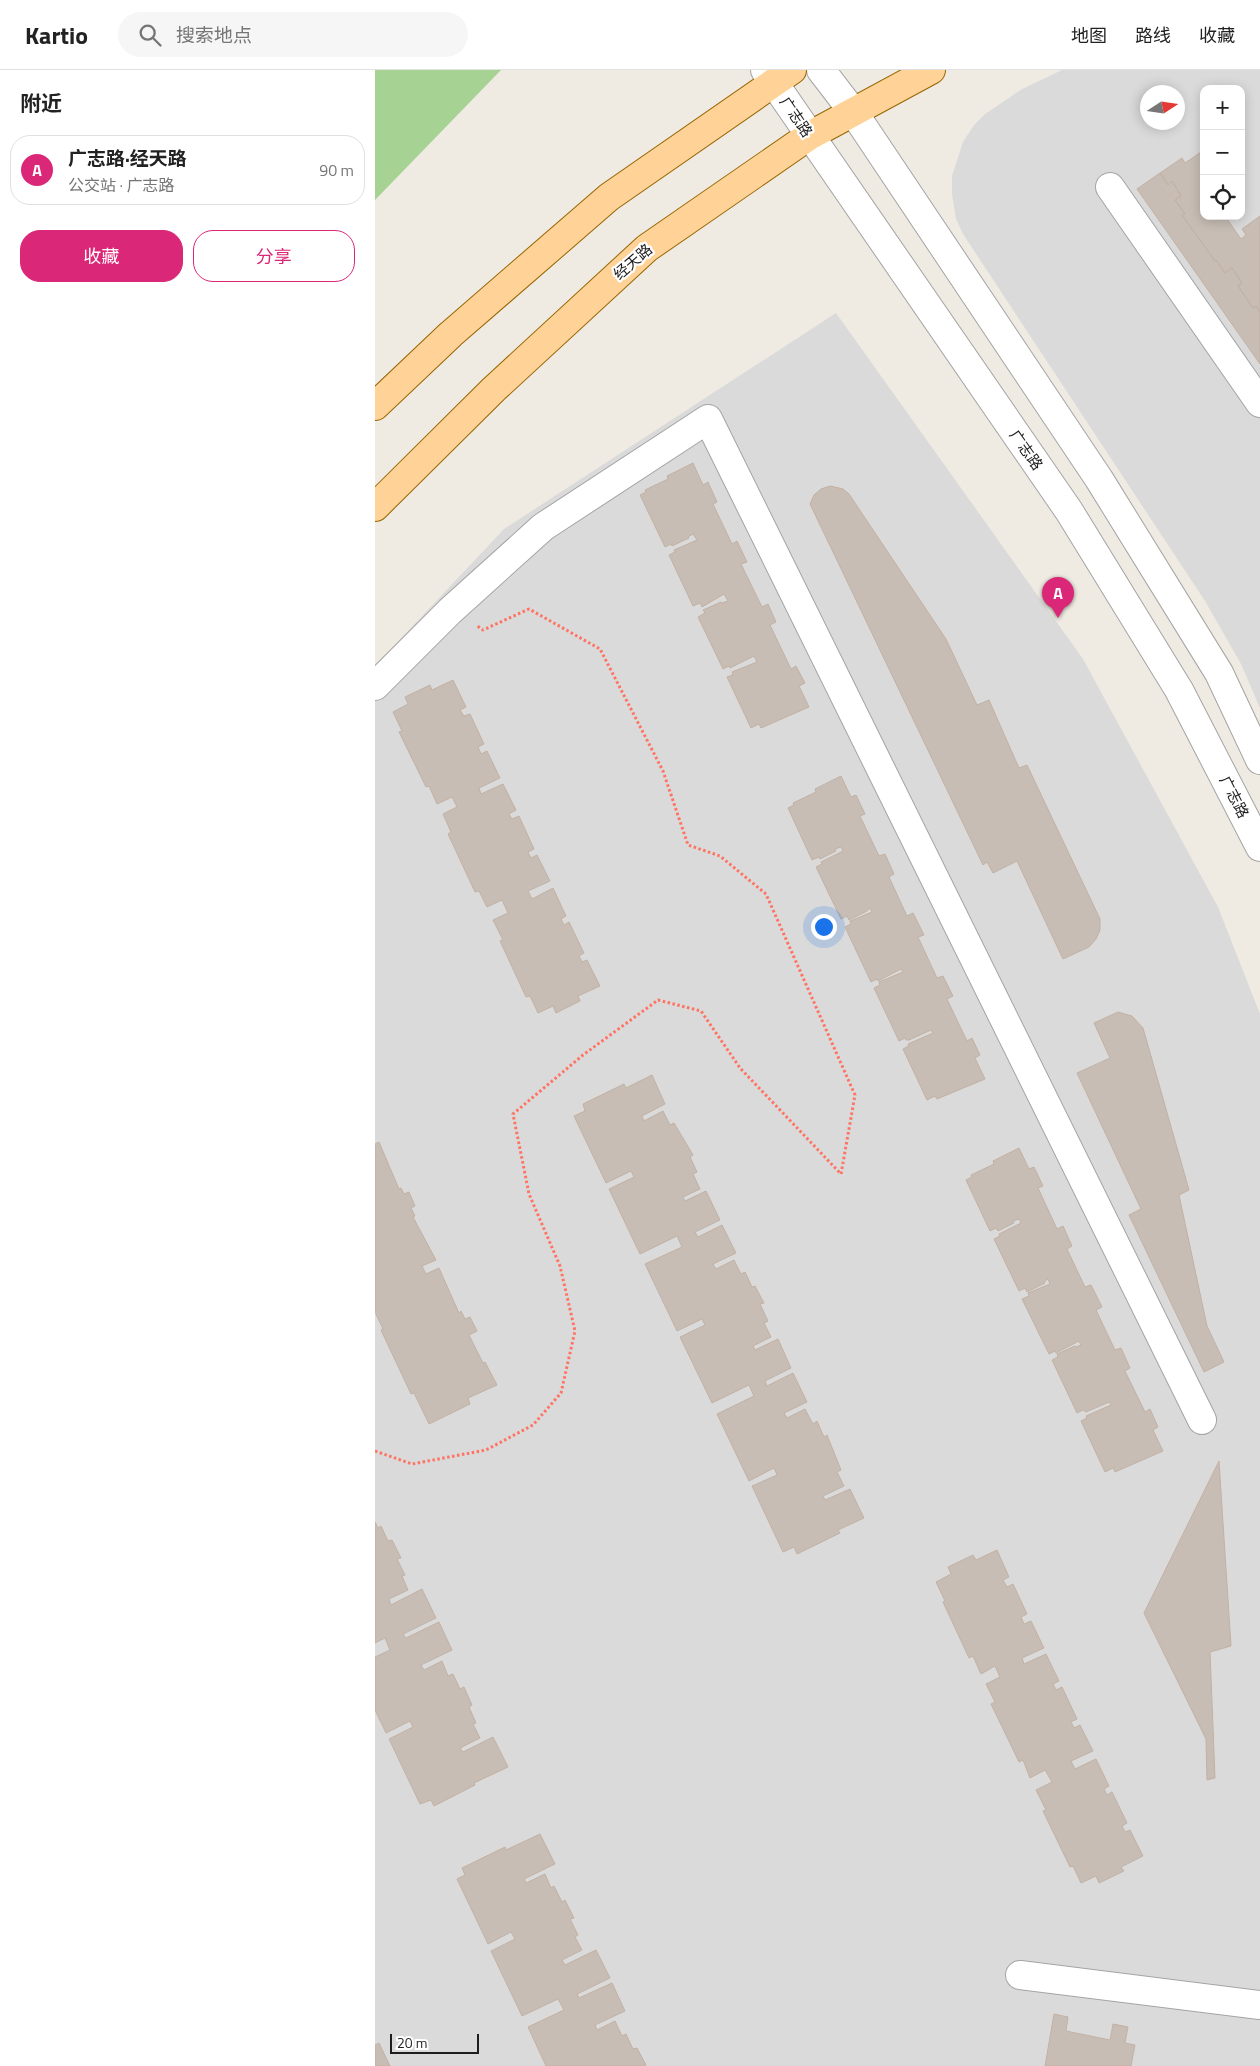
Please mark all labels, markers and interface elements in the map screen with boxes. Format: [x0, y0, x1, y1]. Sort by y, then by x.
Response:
search box [118, 12, 468, 57]
text: Kartio [25, 17, 88, 53]
text: 搜索地点 [176, 20, 252, 49]
icon: search [136, 21, 164, 49]
text: 地图 [1071, 22, 1107, 49]
text: 路线 [1135, 22, 1171, 49]
text: 收藏 [1199, 22, 1235, 49]
north arrow [1140, 85, 1185, 130]
map controls [1200, 85, 1245, 220]
button: + [1200, 85, 1245, 130]
text: 附近 [20, 87, 62, 119]
street label: 广志路 [774, 92, 819, 142]
button: − [1200, 130, 1245, 175]
text: 广志路·经天路 [68, 143, 187, 172]
text: A [32, 158, 42, 182]
text: 90 m [319, 158, 354, 182]
text: 公交站 · 广志路 [68, 173, 175, 197]
button: locate [1200, 175, 1245, 220]
button: 收藏 [20, 230, 183, 282]
button: 分享 [193, 230, 355, 282]
street label: 经天路 [608, 238, 657, 285]
street label: 广志路 [1004, 425, 1049, 475]
pin: A [1042, 577, 1074, 618]
street label: 广志路 [1214, 771, 1255, 822]
your location [811, 914, 837, 940]
scale bar [390, 2031, 479, 2054]
text: 20 m [397, 2032, 427, 2053]

